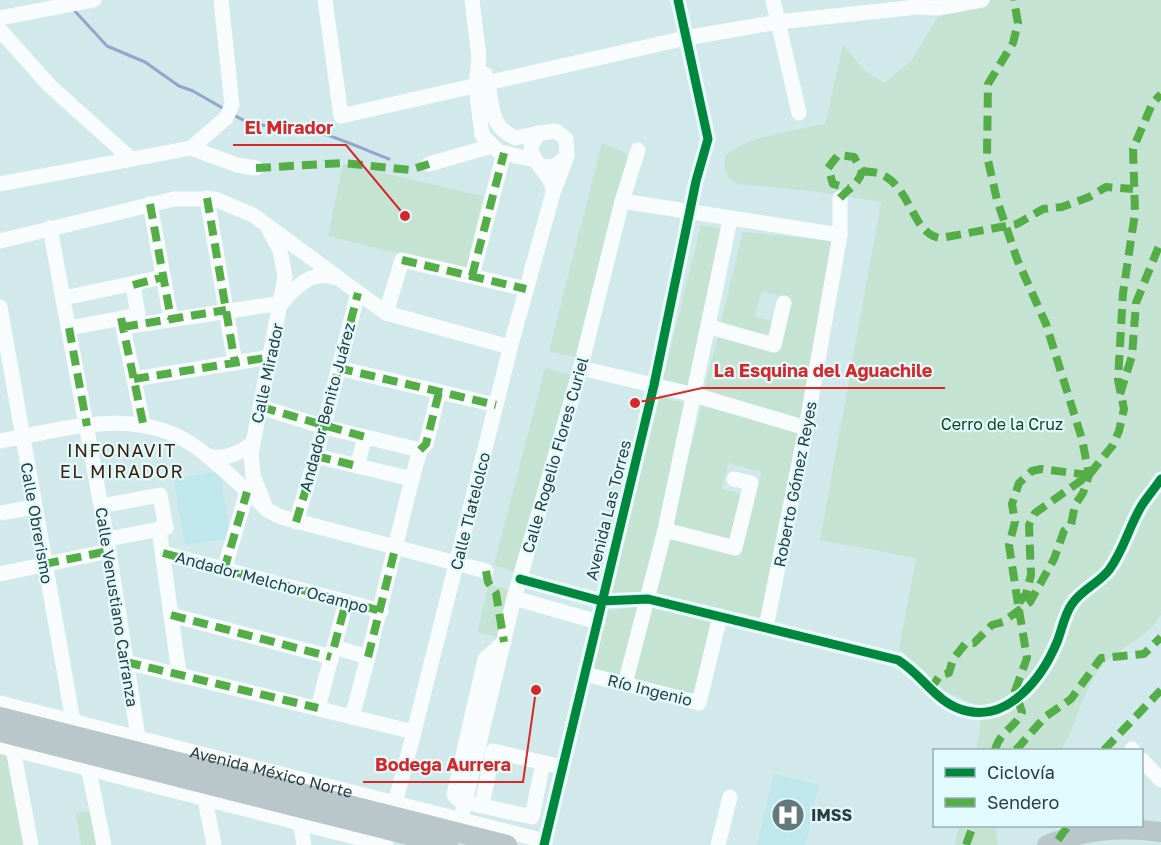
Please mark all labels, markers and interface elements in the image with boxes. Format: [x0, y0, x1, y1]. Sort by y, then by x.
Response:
callout: El Mirador [233, 109, 346, 145]
text: El Mirador [245, 116, 333, 138]
street label: Andador Benito Juárez [295, 320, 359, 494]
street label: Calle Mirador [247, 321, 287, 425]
callout: La Esquina del Aguachile [702, 352, 945, 388]
street label: Calle Rogelio Flores Curiel [517, 355, 593, 555]
text: La Esquina del Aguachile [713, 359, 933, 381]
street label: Roberto Gómez Reyes [769, 399, 821, 569]
park label: Cerro de la Cruz [941, 414, 1063, 434]
street label: Avenida Las Torres [581, 438, 635, 582]
district label: INFONAVIT EL MIRADOR [60, 439, 184, 482]
street label: Calle Tlatelolco [446, 450, 494, 572]
street label: Calle Obrerismo [16, 461, 58, 585]
street label: Calle Venustiano Carranza [91, 506, 143, 708]
street label: Andador Melchor Ocampo [173, 547, 371, 617]
street label: Río Ingenio [606, 670, 694, 710]
street label: Avenida México Norte [188, 742, 355, 802]
callout: Bodega Aurrera [363, 746, 523, 782]
legend [933, 749, 1143, 827]
text: Bodega Aurrera [375, 753, 511, 775]
text: Ciclovía [987, 761, 1055, 783]
text: Sendero [987, 791, 1059, 813]
hospital icon: IMSS [770, 797, 806, 833]
place label: IMSS [811, 805, 852, 825]

